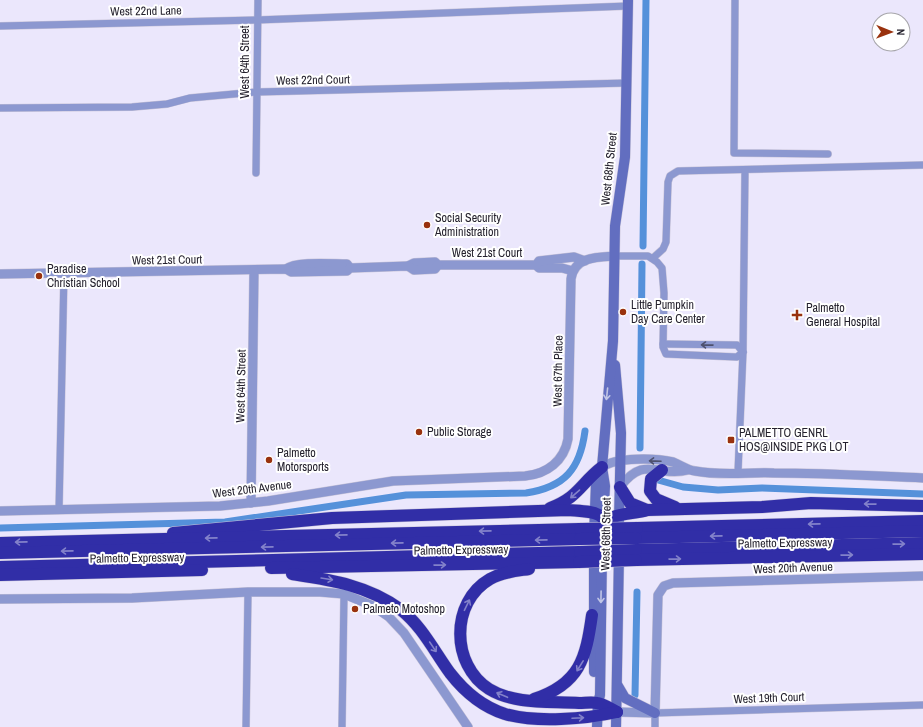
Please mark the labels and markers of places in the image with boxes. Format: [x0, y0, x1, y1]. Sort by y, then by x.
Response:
place label: Social Security Administration [434, 210, 501, 240]
marker: Social Security Administration [422, 220, 432, 230]
place label: Paradise Christian School [47, 261, 120, 291]
marker: Paradise Christian School [34, 271, 44, 281]
place label: Little Pumpkin Day Care Center [631, 297, 706, 327]
place label: Palmetto General Hospital [806, 300, 880, 330]
marker: Little Pumpkin Day Care Center [618, 307, 628, 317]
marker: Palmetto General Hospital [791, 309, 803, 321]
place label: Public Storage [427, 424, 492, 440]
place label: PALMETTO GENRL HOS@INSIDE PKG LOT [739, 425, 849, 455]
marker: Public Storage [414, 427, 424, 437]
marker: PALMETTO GENRL HOS@INSIDE PKG LOT [726, 435, 736, 445]
place label: Palmetto Motorsports [277, 445, 329, 475]
marker: Palmetto Motorsports [264, 455, 274, 465]
place label: Palmeto Motoshop [363, 601, 445, 617]
marker: Palmeto Motoshop [350, 604, 360, 614]

